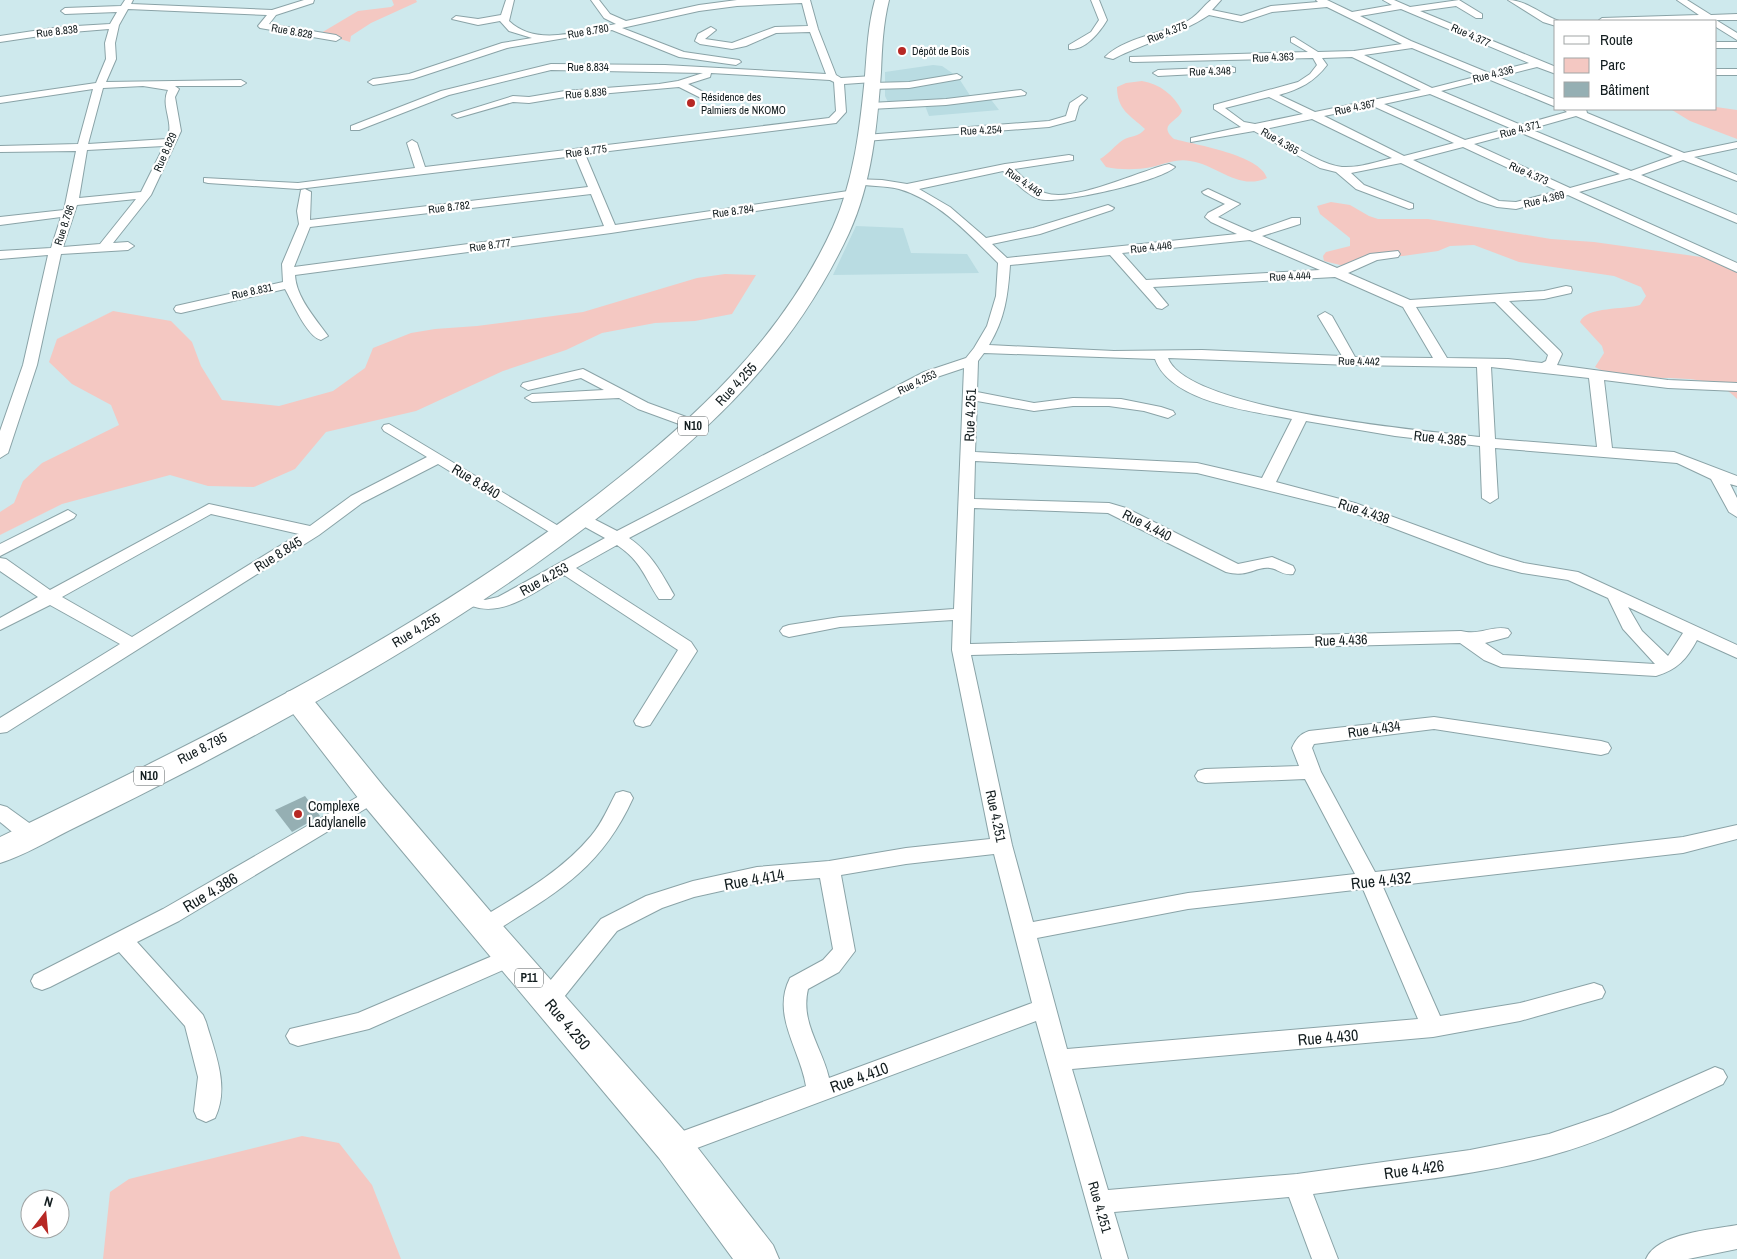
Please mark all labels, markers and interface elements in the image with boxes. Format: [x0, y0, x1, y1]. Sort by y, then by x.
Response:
street label: Rue 4.375 [1145, 18, 1189, 46]
street label: Rue 8.828 [270, 20, 314, 42]
street label: Rue 8.780 [566, 20, 610, 42]
street label: Rue 4.377 [1449, 20, 1493, 50]
legend [1554, 20, 1717, 110]
street label: Rue 8.838 [35, 22, 79, 40]
text: Route [1600, 29, 1633, 50]
place label: Dépôt de Bois [912, 44, 970, 58]
marker: Dépôt de Bois [896, 45, 908, 57]
street label: Rue 4.363 [1252, 49, 1294, 65]
text: Parc [1600, 54, 1625, 75]
street label: Rue 8.834 [567, 60, 609, 74]
street label: Rue 4.336 [1471, 62, 1515, 86]
street label: Rue 4.348 [1189, 63, 1231, 79]
text: Bâtiment [1600, 79, 1650, 100]
street label: Rue 8.836 [565, 84, 607, 102]
place label: Résidence des Palmiers de NKOMO [701, 90, 786, 117]
street label: Rue 4.367 [1333, 96, 1377, 118]
marker: Résidence des Palmiers de NKOMO [685, 97, 697, 109]
street label: Rue 4.371 [1498, 117, 1542, 141]
street label: Rue 4.254 [960, 122, 1002, 138]
street label: Rue 4.365 [1258, 125, 1302, 157]
street label: Rue 8.829 [150, 130, 180, 174]
street label: Rue 8.775 [564, 141, 608, 161]
street label: Rue 4.373 [1507, 158, 1551, 188]
street label: Rue 4.448 [1003, 165, 1045, 199]
street label: Rue 4.369 [1522, 187, 1566, 211]
street label: Rue 8.782 [427, 198, 471, 216]
street label: Rue 8.784 [711, 201, 755, 221]
street label: Rue 8.796 [51, 203, 77, 247]
street label: Rue 8.777 [468, 235, 512, 255]
street label: Rue 4.446 [1130, 238, 1172, 256]
street label: Rue 4.444 [1269, 268, 1311, 284]
street label: Rue 8.831 [230, 280, 274, 302]
street label: Rue 4.442 [1338, 354, 1380, 368]
street label: Rue 4.255 [711, 358, 761, 410]
street label: Rue 4.253 [895, 367, 939, 397]
street label: Rue 4.251 [960, 388, 980, 442]
road number: N10 [678, 416, 708, 436]
street label: Rue 4.385 [1413, 426, 1467, 450]
street label: Rue 8.840 [449, 460, 503, 502]
street label: Rue 4.438 [1336, 494, 1392, 528]
street label: Rue 4.440 [1119, 505, 1175, 545]
street label: Rue 8.845 [251, 532, 305, 576]
street label: Rue 4.253 [516, 558, 572, 600]
street label: Rue 4.255 [389, 609, 443, 651]
street label: Rue 4.436 [1314, 630, 1368, 650]
street label: Rue 4.434 [1347, 716, 1402, 742]
street label: Rue 8.795 [174, 728, 230, 768]
road number: N10 [134, 766, 164, 786]
street label: Rue 4.251 [982, 788, 1010, 844]
place label: Complexe Ladylanelle [308, 797, 366, 831]
marker: Complexe Ladylanelle [292, 808, 304, 820]
street label: Rue 4.414 [722, 863, 786, 895]
street label: Rue 4.432 [1350, 866, 1412, 894]
street label: Rue 4.386 [178, 867, 242, 917]
road number: P11 [515, 968, 543, 988]
street label: Rue 4.250 [540, 994, 596, 1054]
street label: Rue 4.430 [1297, 1023, 1359, 1051]
street label: Rue 4.410 [827, 1056, 891, 1098]
street label: Rue 4.426 [1382, 1154, 1446, 1184]
street label: Rue 4.251 [1084, 1179, 1116, 1236]
north arrow [20, 1189, 70, 1239]
text: N [42, 1192, 55, 1211]

